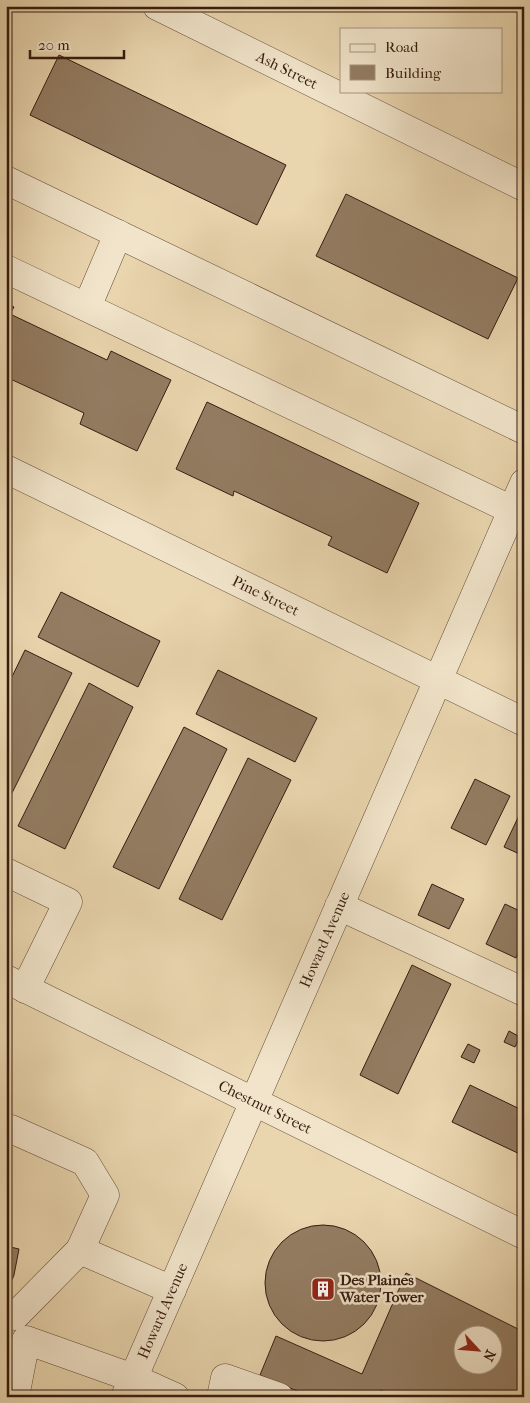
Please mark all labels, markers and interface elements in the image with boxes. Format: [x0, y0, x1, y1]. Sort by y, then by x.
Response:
scale bar [30, 28, 124, 60]
legend [340, 28, 502, 92]
text: 20 m [38, 36, 70, 54]
text: Road [385, 38, 419, 56]
street label: Ash Street [252, 47, 321, 93]
text: Building [385, 64, 442, 82]
street label: Pine Street [229, 572, 303, 620]
street label: Howard Avenue [296, 888, 354, 990]
street label: Chestnut Street [215, 1076, 315, 1138]
street label: Howard Avenue [134, 1260, 192, 1362]
place label: Des Plaines Water Tower [339, 1271, 424, 1306]
building icon: Des Plaines Water Tower [310, 1276, 336, 1302]
north arrow [452, 1326, 502, 1376]
text: N [479, 1347, 499, 1364]

